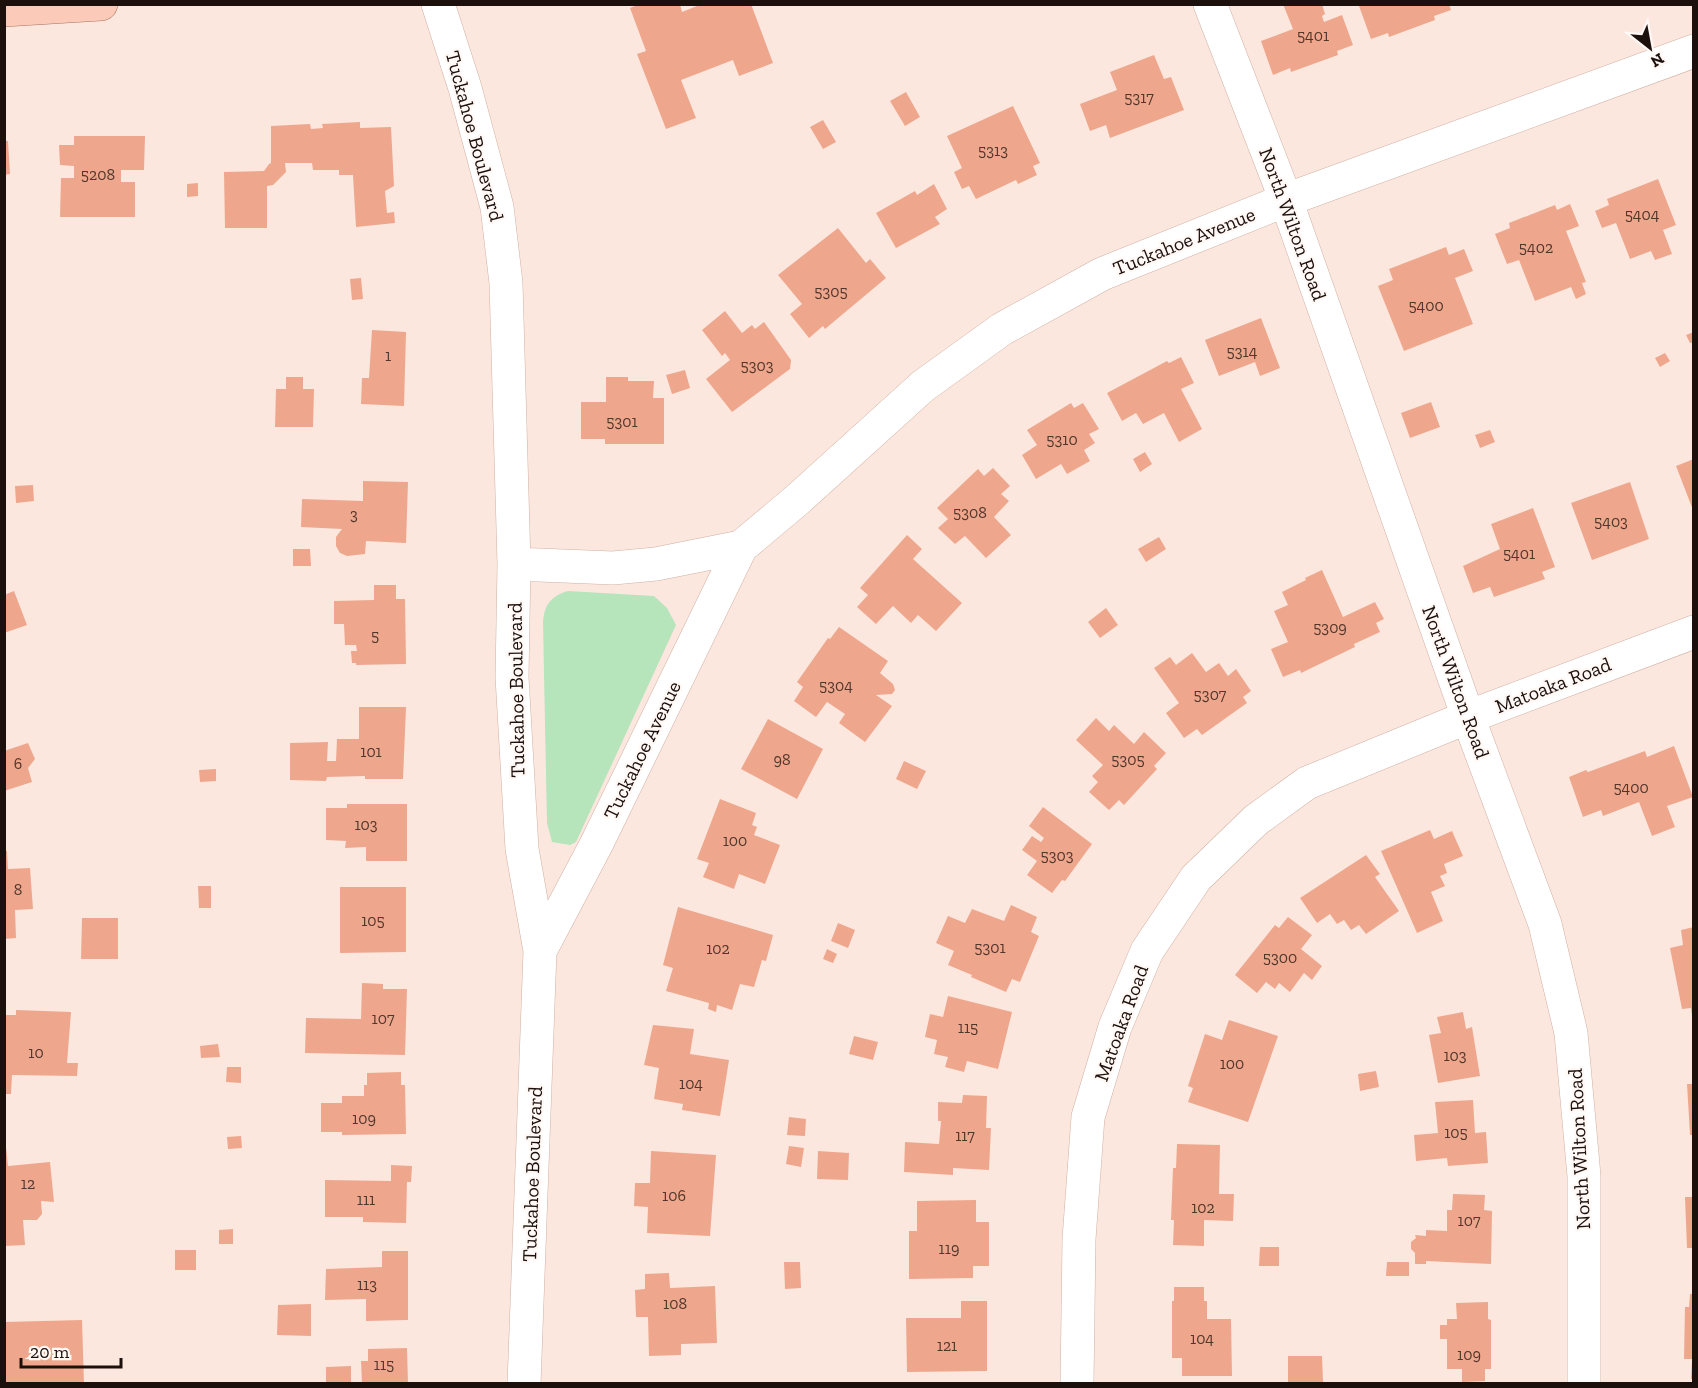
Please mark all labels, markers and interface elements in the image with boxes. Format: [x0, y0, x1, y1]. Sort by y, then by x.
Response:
north arrow [1620, 18, 1680, 78]
house number: 5401 [1297, 26, 1329, 45]
street label: Tuckahoe Boulevard [441, 48, 509, 224]
text: N [1647, 49, 1668, 72]
house number: 5317 [1124, 88, 1154, 107]
house number: 5313 [978, 141, 1008, 160]
street label: North Wilton Road [1254, 144, 1332, 304]
house number: 5208 [81, 165, 115, 184]
street label: Tuckahoe Avenue [1109, 202, 1259, 280]
house number: 5404 [1625, 205, 1660, 224]
house number: 5402 [1519, 238, 1553, 257]
house number: 5305 [814, 282, 848, 301]
house number: 5400 [1408, 296, 1444, 315]
house number: 5314 [1227, 342, 1258, 361]
house number: 1 [385, 346, 391, 365]
house number: 5303 [740, 356, 774, 375]
house number: 5301 [606, 412, 638, 431]
house number: 5310 [1046, 430, 1078, 449]
house number: 5308 [953, 503, 987, 522]
house number: 3 [350, 505, 358, 524]
house number: 5403 [1594, 512, 1628, 531]
house number: 5401 [1503, 544, 1535, 563]
street label: Tuckahoe Boulevard [502, 602, 530, 778]
street label: North Wilton Road [1417, 602, 1495, 762]
house number: 5309 [1313, 618, 1347, 637]
house number: 5 [371, 626, 379, 645]
street label: Matoaka Road [1492, 652, 1614, 718]
house number: 5304 [819, 676, 853, 695]
street label: Tuckahoe Avenue [598, 677, 686, 823]
house number: 5307 [1194, 685, 1227, 704]
house number: 101 [360, 742, 382, 761]
house number: 98 [773, 750, 791, 769]
house number: 5305 [1111, 750, 1145, 769]
house number: 6 [14, 754, 22, 773]
house number: 5400 [1613, 778, 1649, 797]
house number: 103 [354, 815, 378, 834]
house number: 100 [723, 831, 747, 850]
house number: 5303 [1040, 846, 1074, 865]
house number: 8 [14, 880, 22, 899]
house number: 105 [361, 911, 385, 930]
house number: 5301 [974, 938, 1006, 957]
house number: 102 [706, 939, 730, 958]
house number: 5300 [1263, 948, 1297, 967]
street label: Matoaka Road [1089, 962, 1153, 1084]
house number: 107 [372, 1009, 395, 1028]
house number: 115 [958, 1018, 978, 1037]
house number: 10 [28, 1043, 44, 1062]
house number: 103 [1443, 1046, 1467, 1065]
house number: 100 [1220, 1054, 1244, 1073]
street label: North Wilton Road [1563, 1068, 1595, 1230]
house number: 104 [679, 1074, 703, 1093]
street label: Tuckahoe Boulevard [517, 1086, 547, 1262]
house number: 109 [352, 1109, 376, 1128]
house number: 105 [1444, 1123, 1468, 1142]
house number: 117 [955, 1126, 975, 1145]
house number: 12 [21, 1174, 35, 1193]
house number: 106 [662, 1186, 686, 1205]
house number: 111 [357, 1190, 375, 1209]
house number: 102 [1191, 1198, 1215, 1217]
house number: 107 [1458, 1211, 1481, 1230]
house number: 119 [939, 1239, 959, 1258]
house number: 113 [357, 1275, 377, 1294]
house number: 108 [663, 1294, 687, 1313]
house number: 104 [1190, 1329, 1214, 1348]
scale bar [21, 1331, 122, 1369]
house number: 121 [937, 1336, 957, 1355]
text: 20 m [30, 1341, 70, 1363]
house number: 109 [1457, 1345, 1481, 1364]
house number: 115 [374, 1355, 394, 1374]

